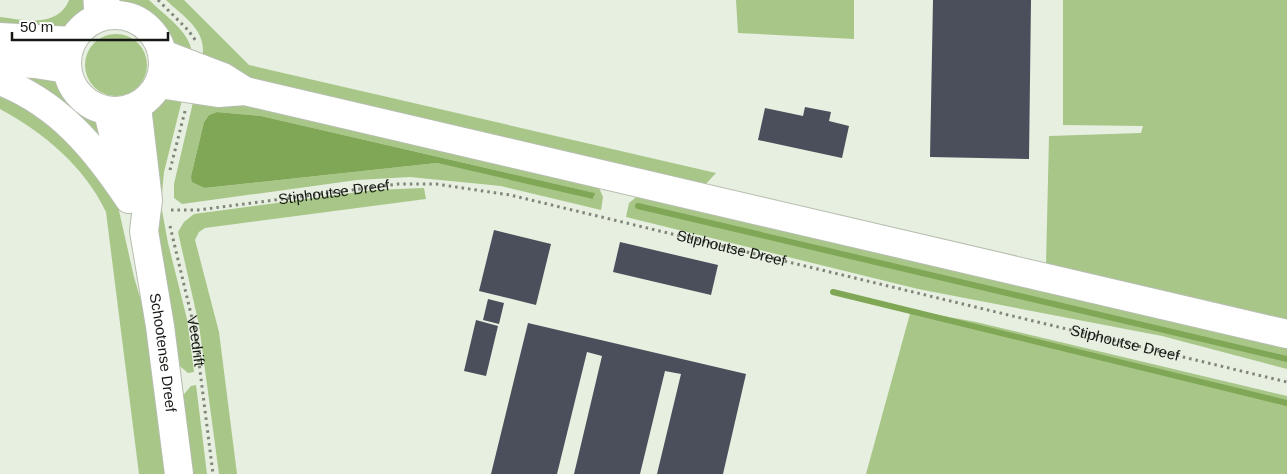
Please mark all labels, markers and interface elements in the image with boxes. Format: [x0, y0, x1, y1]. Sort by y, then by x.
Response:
scale bar [12, 10, 169, 42]
text: 50 m [20, 18, 53, 35]
street label: Stiphoutse Dreef [277, 176, 391, 207]
street label: Stiphoutse Dreef [675, 226, 788, 269]
street label: Schootense Dreef [147, 292, 180, 414]
street label: Veedrift [184, 314, 208, 368]
street label: Stiphoutse Dreef [1069, 321, 1182, 364]

